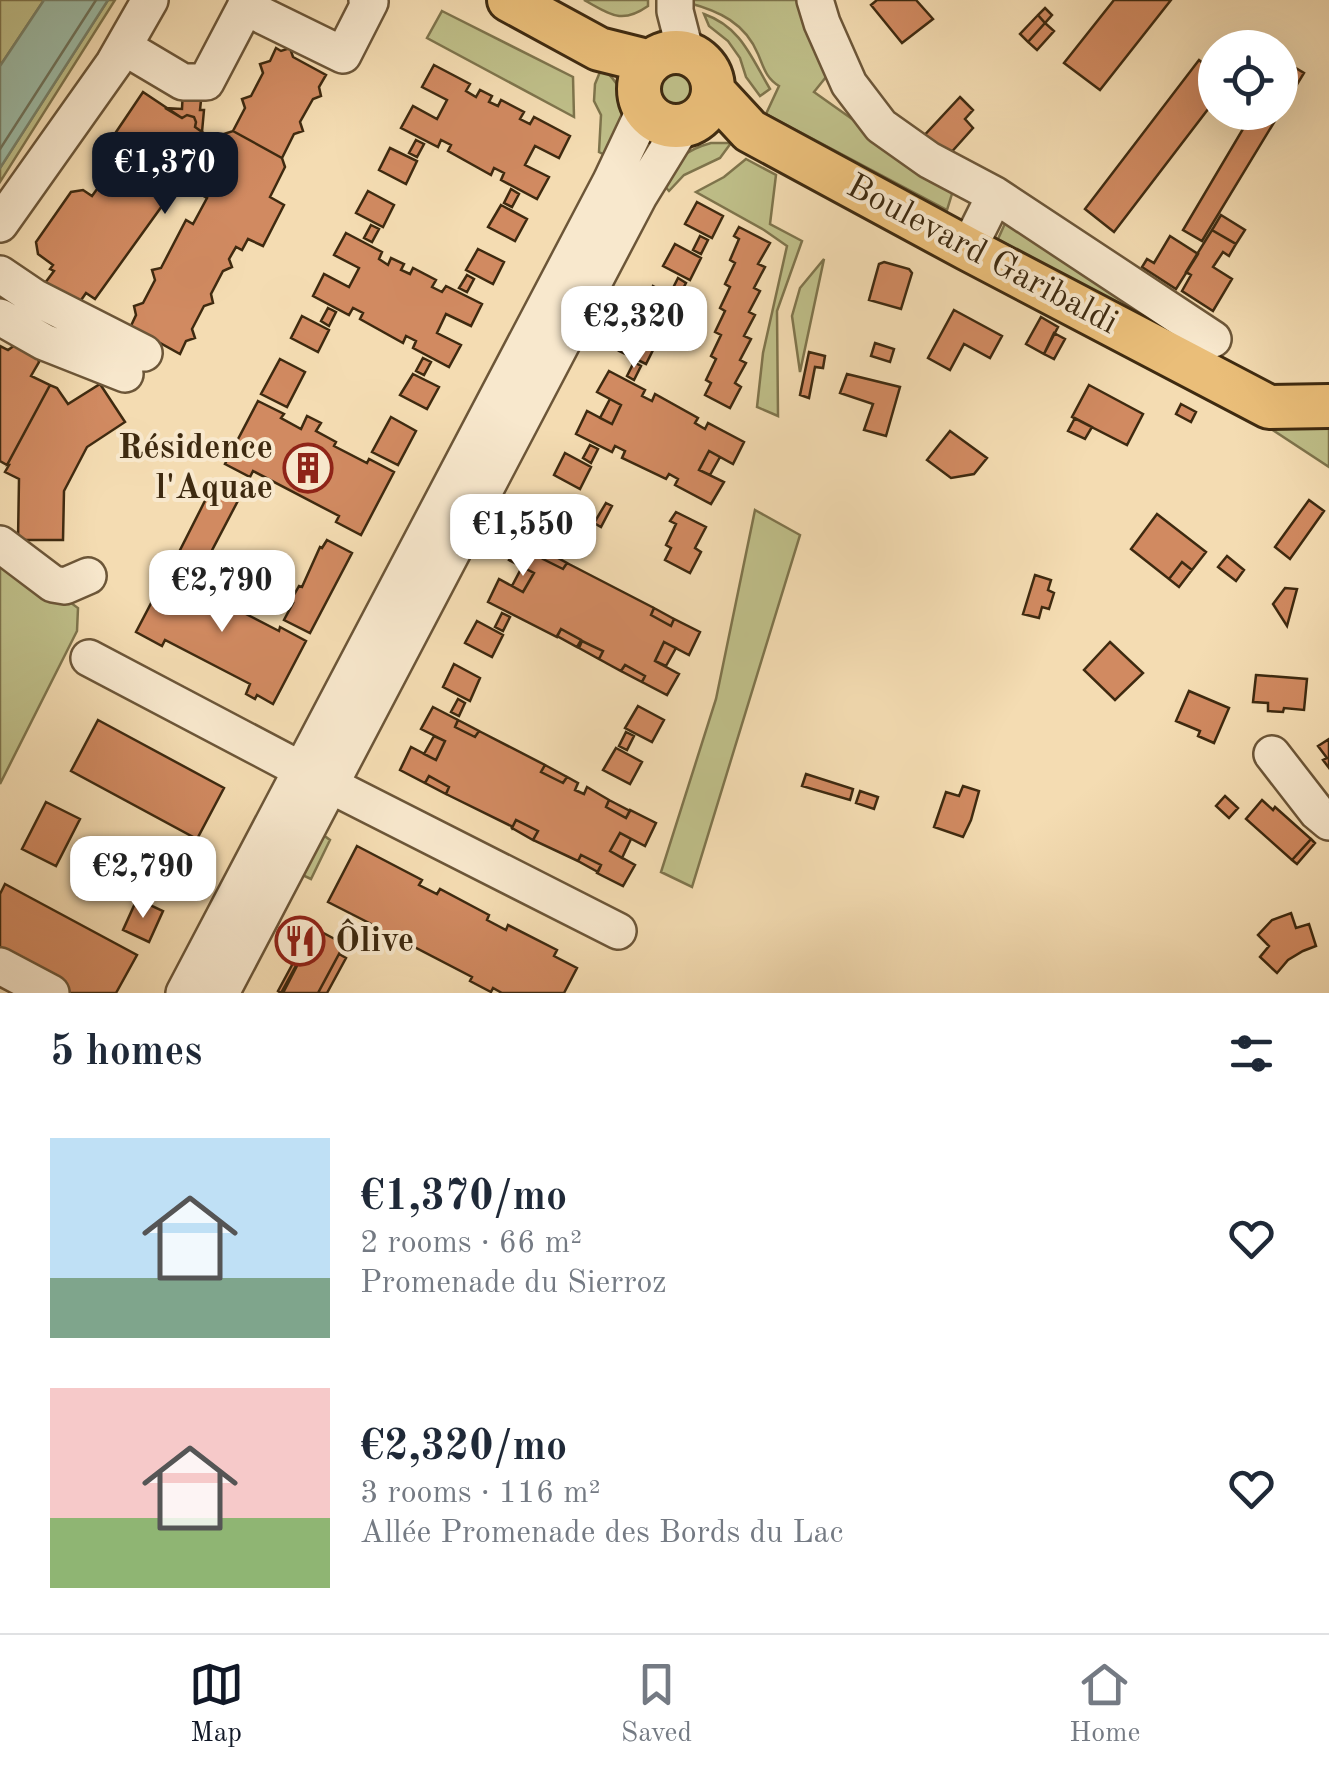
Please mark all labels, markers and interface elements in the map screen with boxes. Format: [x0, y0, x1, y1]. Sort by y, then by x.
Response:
map controls [1198, 30, 1298, 130]
button: locate [1198, 30, 1298, 130]
pin: €1,370 [84, 132, 246, 217]
text: €1,370 [114, 148, 216, 180]
street label: Boulevard Garibaldi [841, 169, 1123, 341]
pin: €2,320 [553, 286, 715, 371]
text: €2,320 [583, 302, 685, 334]
place label: Résidence l'Aquae [118, 431, 273, 506]
building icon: Résidence l'Aquae [282, 442, 334, 494]
pin: €1,550 [442, 494, 604, 579]
text: €1,550 [472, 510, 574, 542]
pin: €2,790 [141, 550, 303, 635]
text: €2,790 [171, 566, 273, 598]
pin: €2,790 [62, 836, 224, 921]
text: €2,790 [92, 852, 194, 884]
restaurant icon: Ôlive [274, 915, 326, 967]
place label: Ôlive [335, 918, 414, 959]
icon: filters [1224, 1026, 1279, 1081]
text: 5 homes [50, 1032, 202, 1074]
text: €1,370/mo [360, 1177, 567, 1219]
icon: home [130, 1178, 250, 1298]
icon: heart [1224, 1211, 1279, 1266]
text: 2 rooms · 66 m² [360, 1228, 582, 1260]
text: Promenade du Sierroz [360, 1268, 667, 1300]
text: €2,320/mo [360, 1427, 567, 1469]
icon: home [130, 1428, 250, 1548]
icon: heart [1224, 1461, 1279, 1516]
text: 3 rooms · 116 m² [360, 1478, 601, 1510]
text: Allée Promenade des Bords du Lac [360, 1518, 843, 1550]
tab: Map [189, 1657, 244, 1752]
tab: Saved [621, 1657, 692, 1752]
tab: Home [1069, 1657, 1140, 1752]

